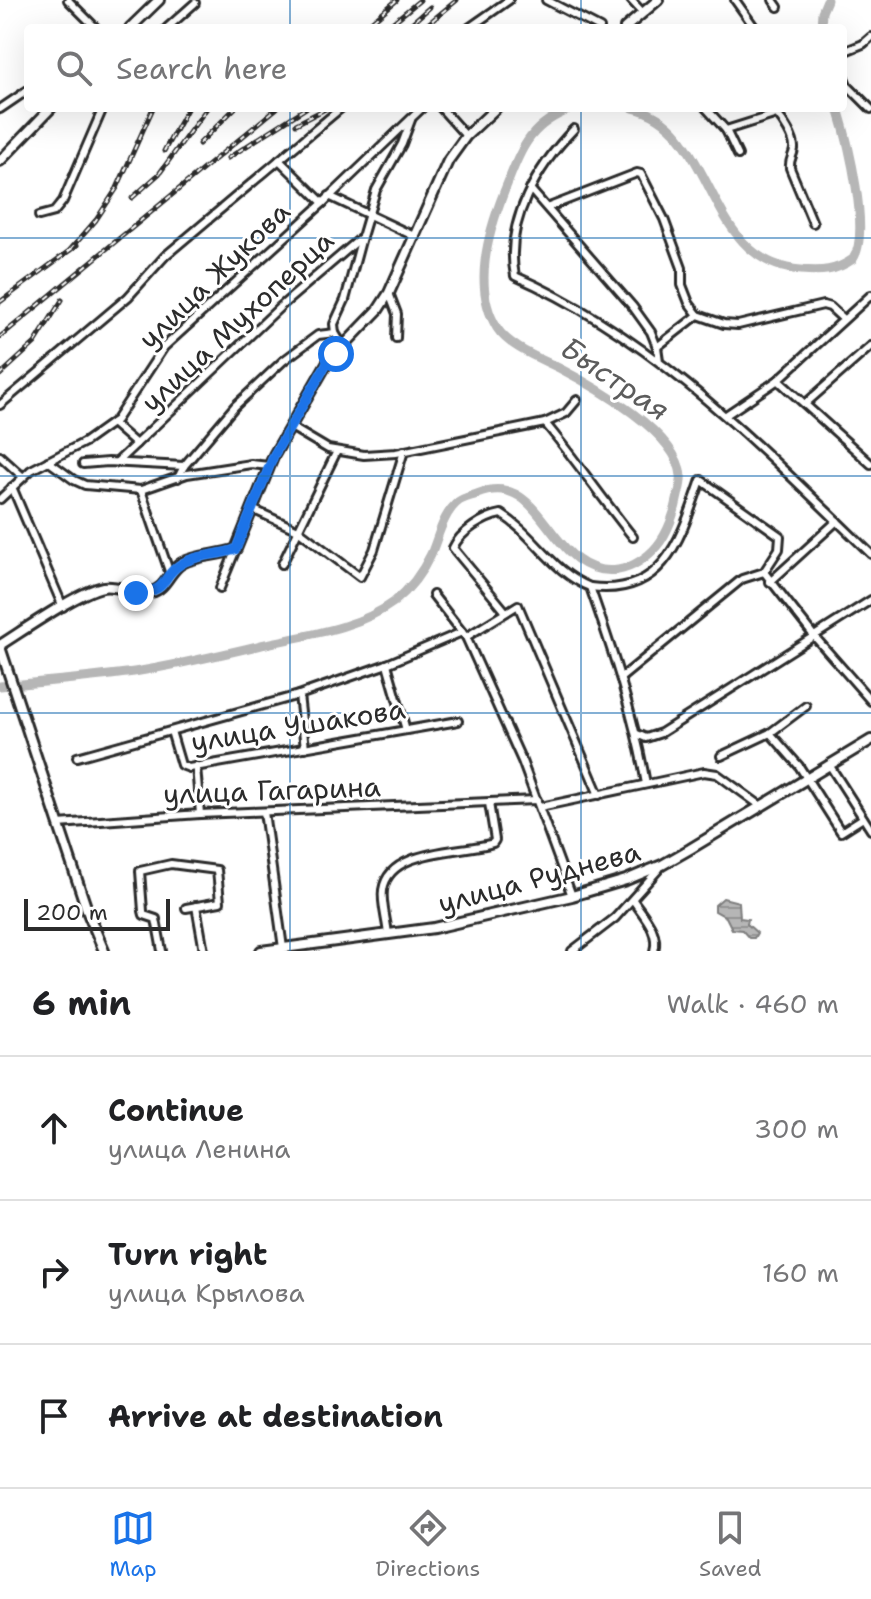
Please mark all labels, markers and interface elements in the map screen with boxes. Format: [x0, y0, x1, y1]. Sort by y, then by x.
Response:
search box [24, 24, 847, 112]
icon: search [52, 46, 96, 90]
text: Search here [116, 48, 287, 89]
street label: улица Жукова [130, 193, 298, 357]
street label: улица Мухоперца [132, 222, 342, 420]
water label: Быстрая [553, 327, 678, 430]
route start [318, 336, 354, 372]
route end [118, 575, 154, 611]
street label: улица Ушакова [188, 689, 408, 761]
street label: улица Гагарина [162, 767, 382, 813]
street label: улица Руднева [434, 832, 644, 922]
scale bar [24, 895, 170, 931]
text: 200 m [36, 898, 108, 927]
text: 6 min [32, 980, 131, 1026]
text: Walk · 460 m [666, 986, 839, 1021]
text: Continue [108, 1090, 244, 1131]
icon: ahead [32, 1106, 76, 1150]
text: 300 m [754, 1111, 839, 1146]
text: улица Ленина [108, 1131, 291, 1166]
text: Turn right [108, 1234, 267, 1275]
icon: right [32, 1250, 76, 1294]
text: 160 m [762, 1255, 839, 1290]
text: улица Крылова [108, 1275, 305, 1310]
icon: arrive [32, 1394, 76, 1438]
text: Arrive at destination [108, 1396, 443, 1437]
tab: Map [109, 1506, 157, 1583]
tab: Directions [375, 1506, 480, 1583]
tab: Saved [699, 1506, 762, 1583]

